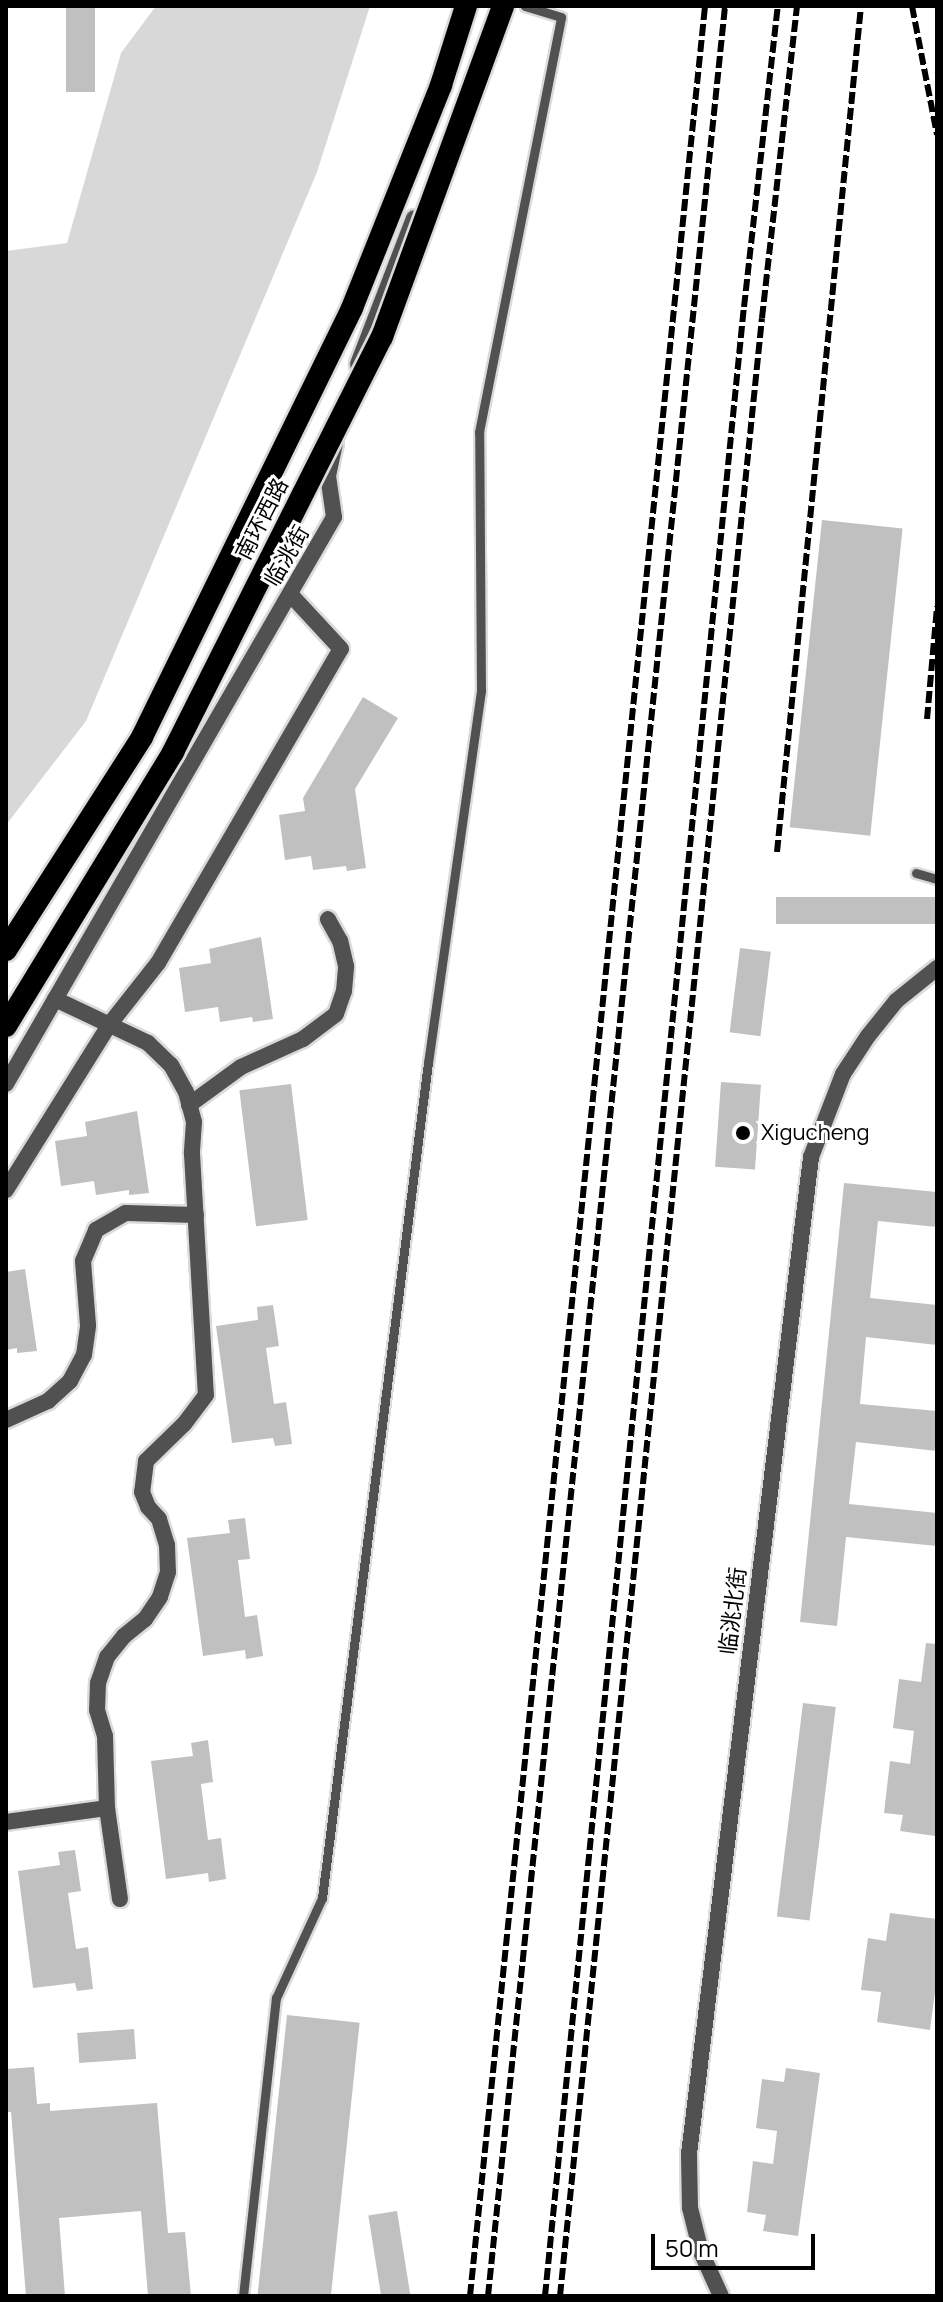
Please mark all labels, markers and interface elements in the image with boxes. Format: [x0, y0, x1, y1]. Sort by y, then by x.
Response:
street label: 南环西路 [230, 474, 294, 564]
street label: 临洮街 [259, 521, 315, 591]
place label: Xigucheng [761, 1120, 869, 1146]
marker: Xigucheng [732, 1122, 754, 1144]
street label: 临洮北街 [715, 1566, 751, 1656]
scale bar [655, 2218, 819, 2268]
text: 50 m [665, 2231, 719, 2264]

